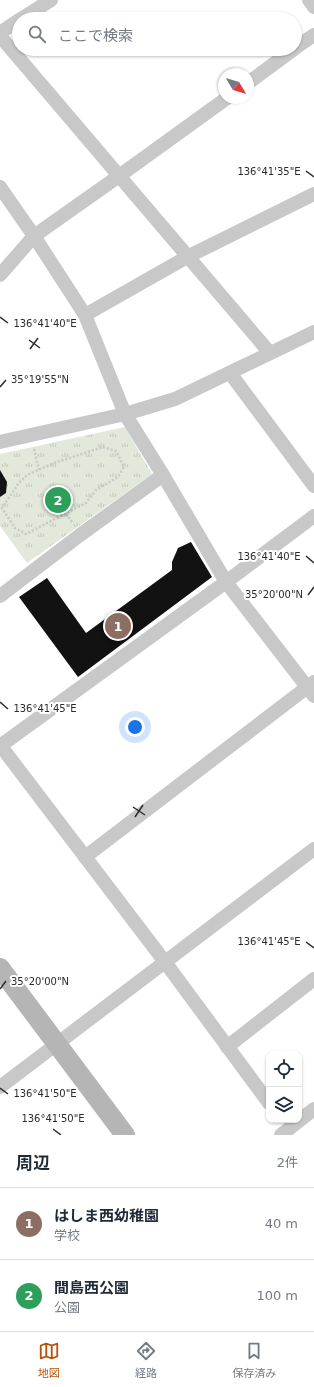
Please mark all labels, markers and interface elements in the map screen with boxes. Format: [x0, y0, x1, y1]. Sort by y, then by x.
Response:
search box [12, 12, 302, 56]
icon: search [26, 23, 48, 45]
text: ここで検索 [58, 27, 133, 45]
north arrow [218, 68, 254, 104]
text: 136°41'35"E [237, 166, 301, 177]
text: 136°41'40"E [13, 318, 77, 329]
text: 35°19'55"N [11, 374, 69, 385]
pin: 2 [45, 485, 71, 515]
text: 136°41'40"E [237, 551, 301, 562]
text: 35°20'00"N [245, 589, 303, 600]
pin: 1 [105, 611, 131, 641]
text: 136°41'45"E [13, 703, 77, 714]
your location [125, 717, 145, 737]
text: 136°41'45"E [237, 936, 301, 947]
text: 35°20'00"N [11, 976, 69, 987]
map controls [266, 1051, 302, 1123]
button: locate [266, 1051, 302, 1087]
button: layers [266, 1087, 302, 1123]
text: 136°41'50"E [13, 1088, 77, 1099]
text: 136°41'50"E [21, 1113, 85, 1124]
text: 周辺 [16, 1153, 50, 1173]
text: 2件 [277, 1155, 298, 1170]
text: はしま西幼稚園 [54, 1207, 159, 1225]
text: 1 [24, 1216, 34, 1231]
text: 40 m [265, 1216, 298, 1231]
text: 学校 [54, 1228, 80, 1243]
text: 間島西公園 [54, 1279, 129, 1297]
text: 2 [24, 1288, 34, 1303]
text: 100 m [256, 1288, 298, 1303]
text: 公園 [54, 1300, 80, 1315]
tab: 地図 [38, 1340, 60, 1380]
tab: 経路 [135, 1340, 157, 1380]
tab: 保存済み [232, 1340, 276, 1380]

